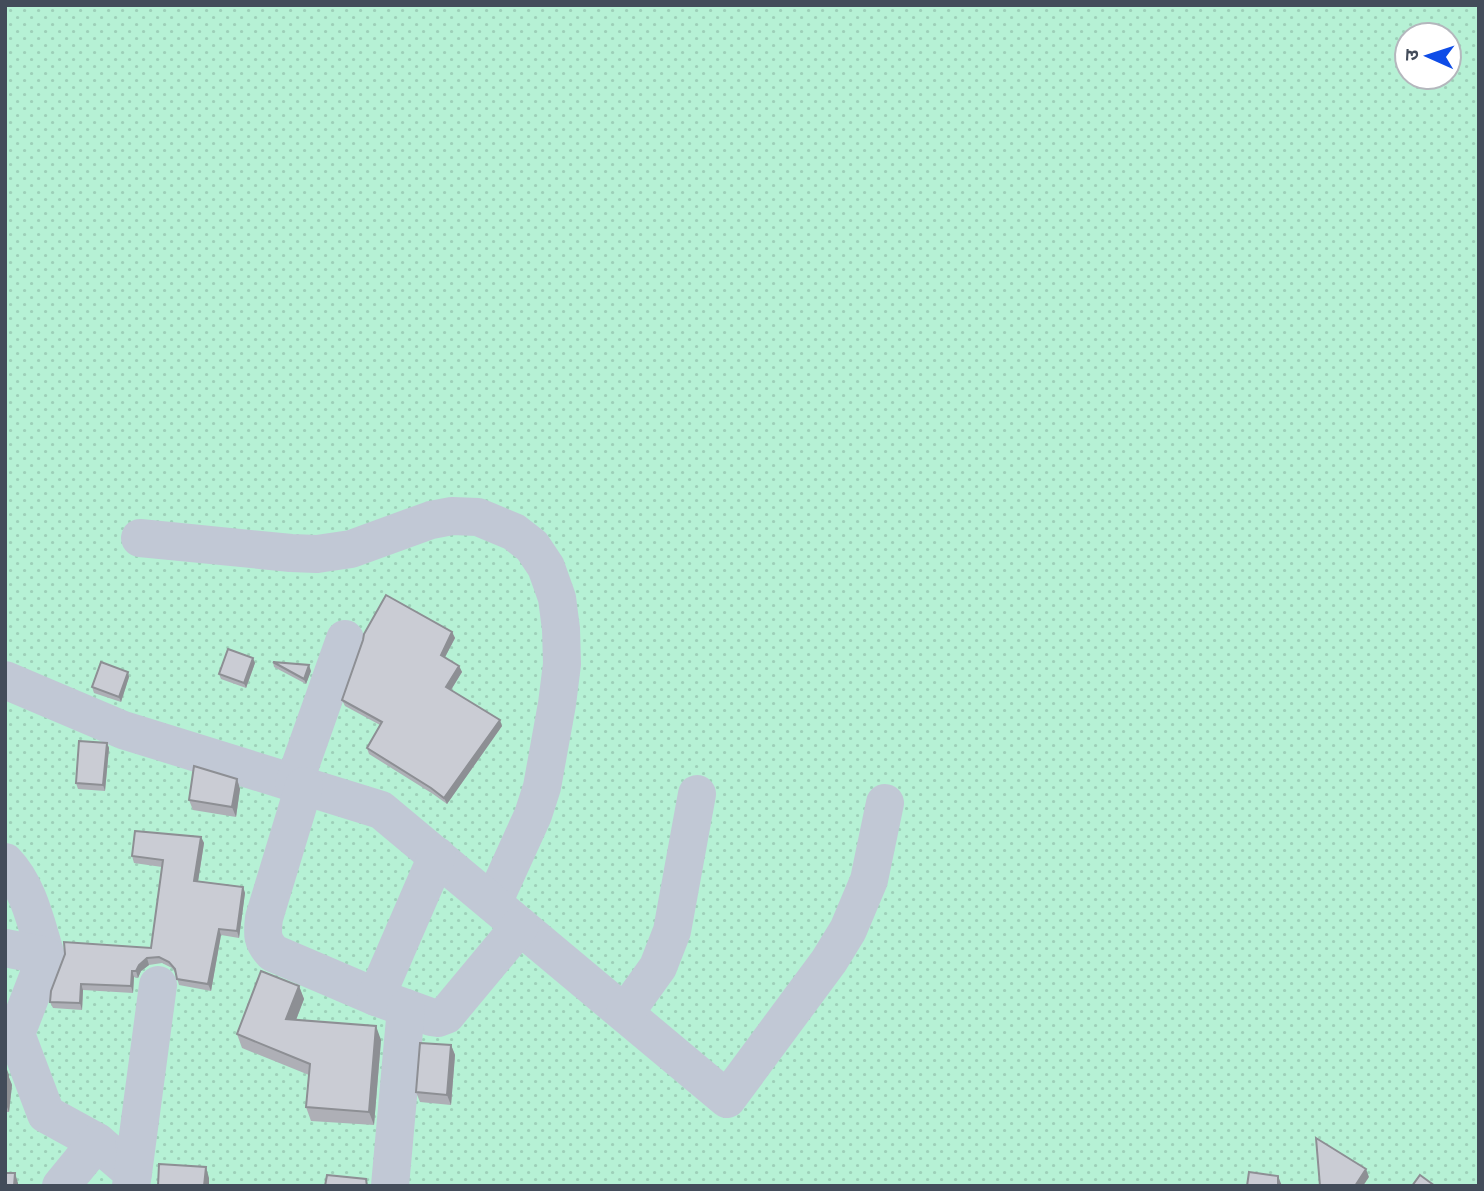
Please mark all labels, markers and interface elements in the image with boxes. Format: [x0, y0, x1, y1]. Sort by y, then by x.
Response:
north arrow [1393, 21, 1463, 91]
text: उ [1401, 48, 1423, 61]

